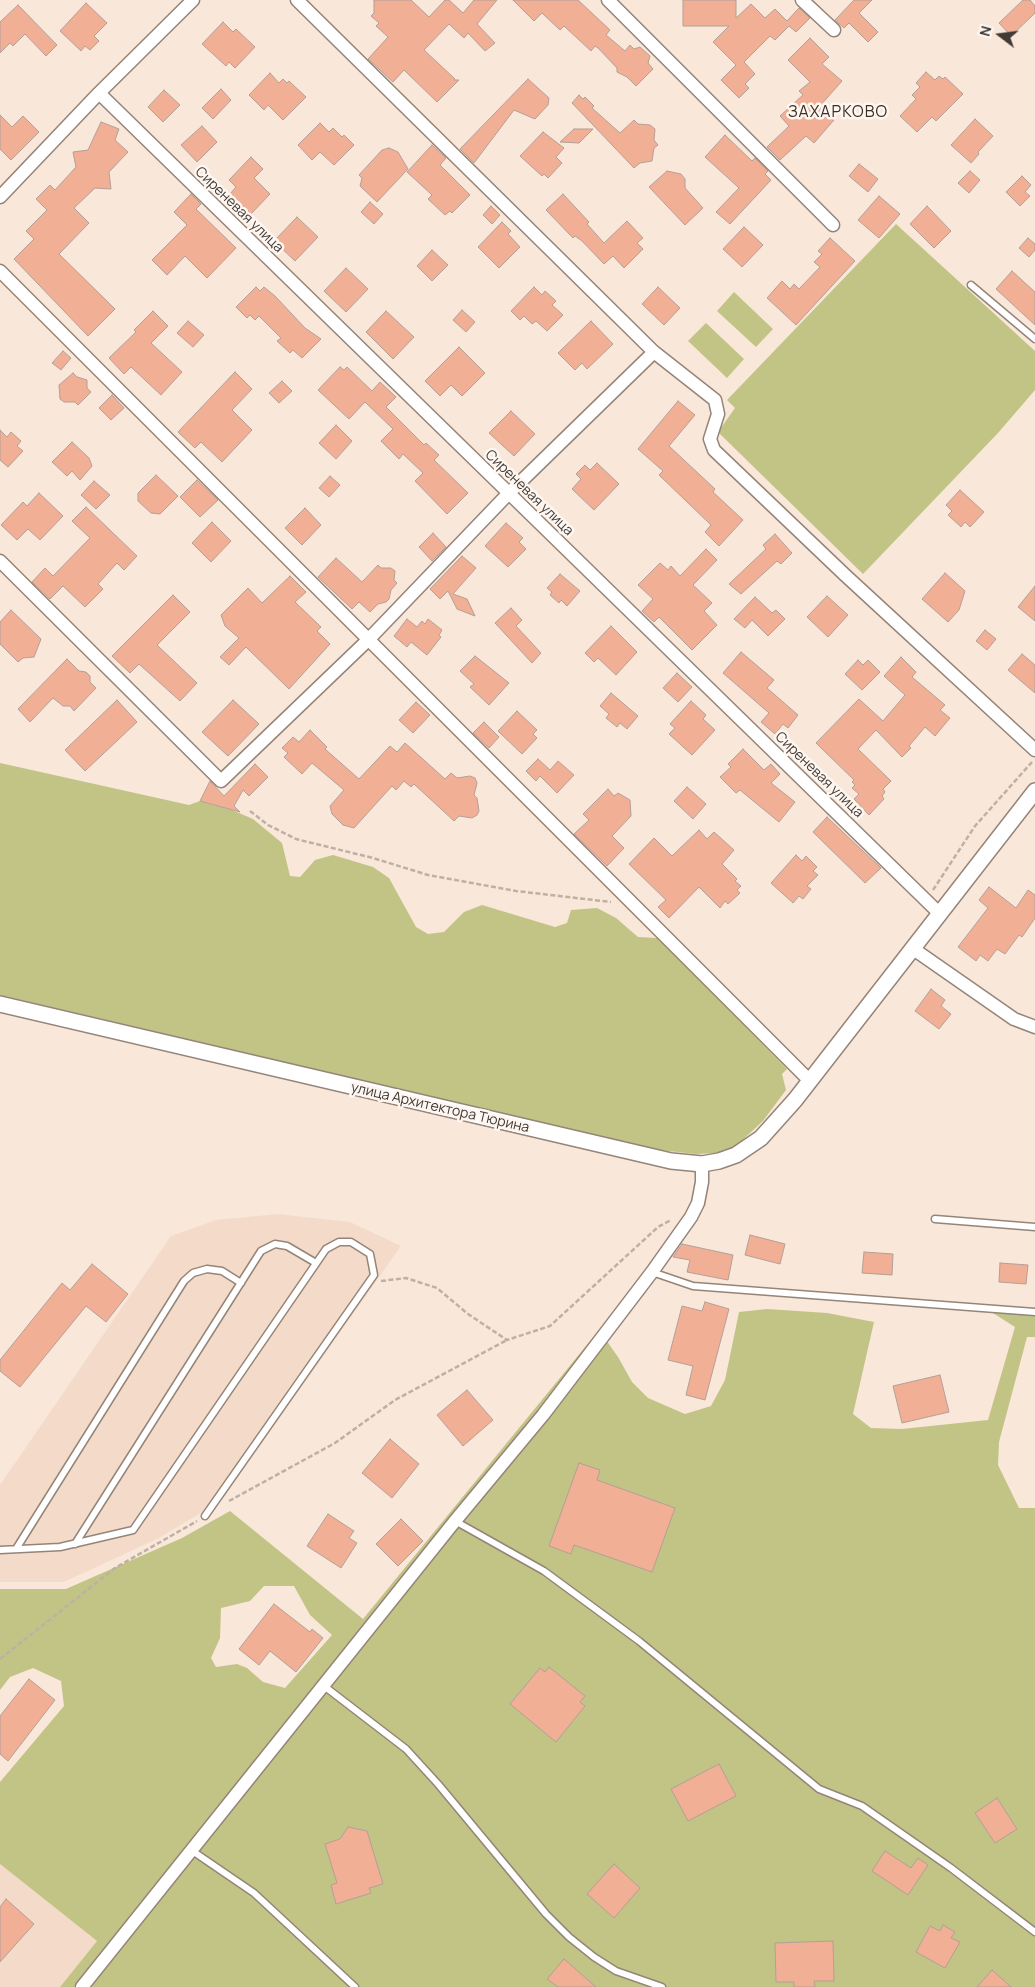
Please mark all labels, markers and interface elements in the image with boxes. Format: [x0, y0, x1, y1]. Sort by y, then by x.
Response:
north arrow [975, 10, 1025, 60]
text: N [975, 24, 996, 38]
district label: ЗАХАРКОВО [787, 103, 889, 123]
street label: Сиреневая улица [191, 164, 287, 256]
street label: Сиреневая улица [481, 447, 577, 539]
street label: Сиреневая улица [771, 729, 867, 821]
street label: улица Архитектора Тюрина [349, 1079, 531, 1137]

